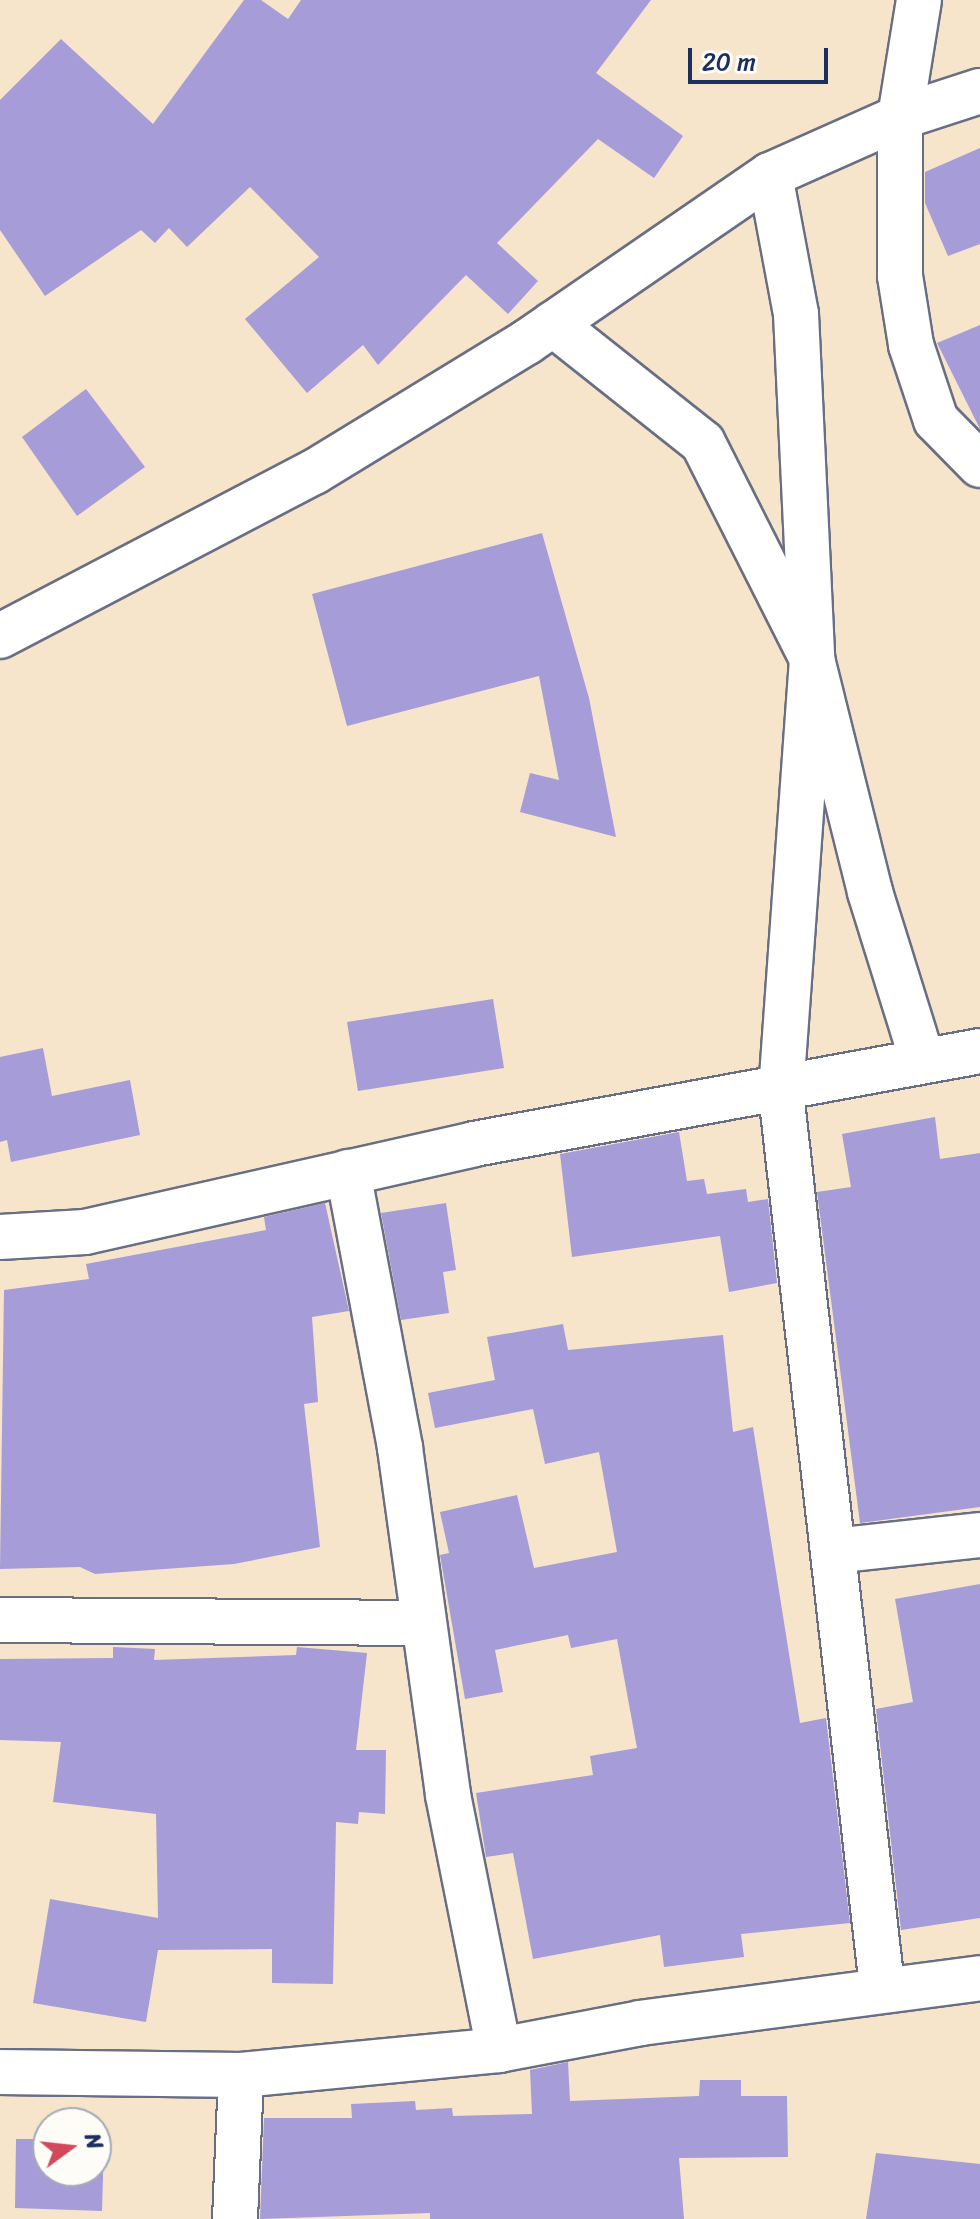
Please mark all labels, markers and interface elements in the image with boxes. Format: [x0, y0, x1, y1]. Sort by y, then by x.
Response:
scale bar [692, 32, 832, 82]
text: 20 m [702, 41, 756, 83]
north arrow [32, 2107, 112, 2187]
text: N [73, 2129, 115, 2154]

